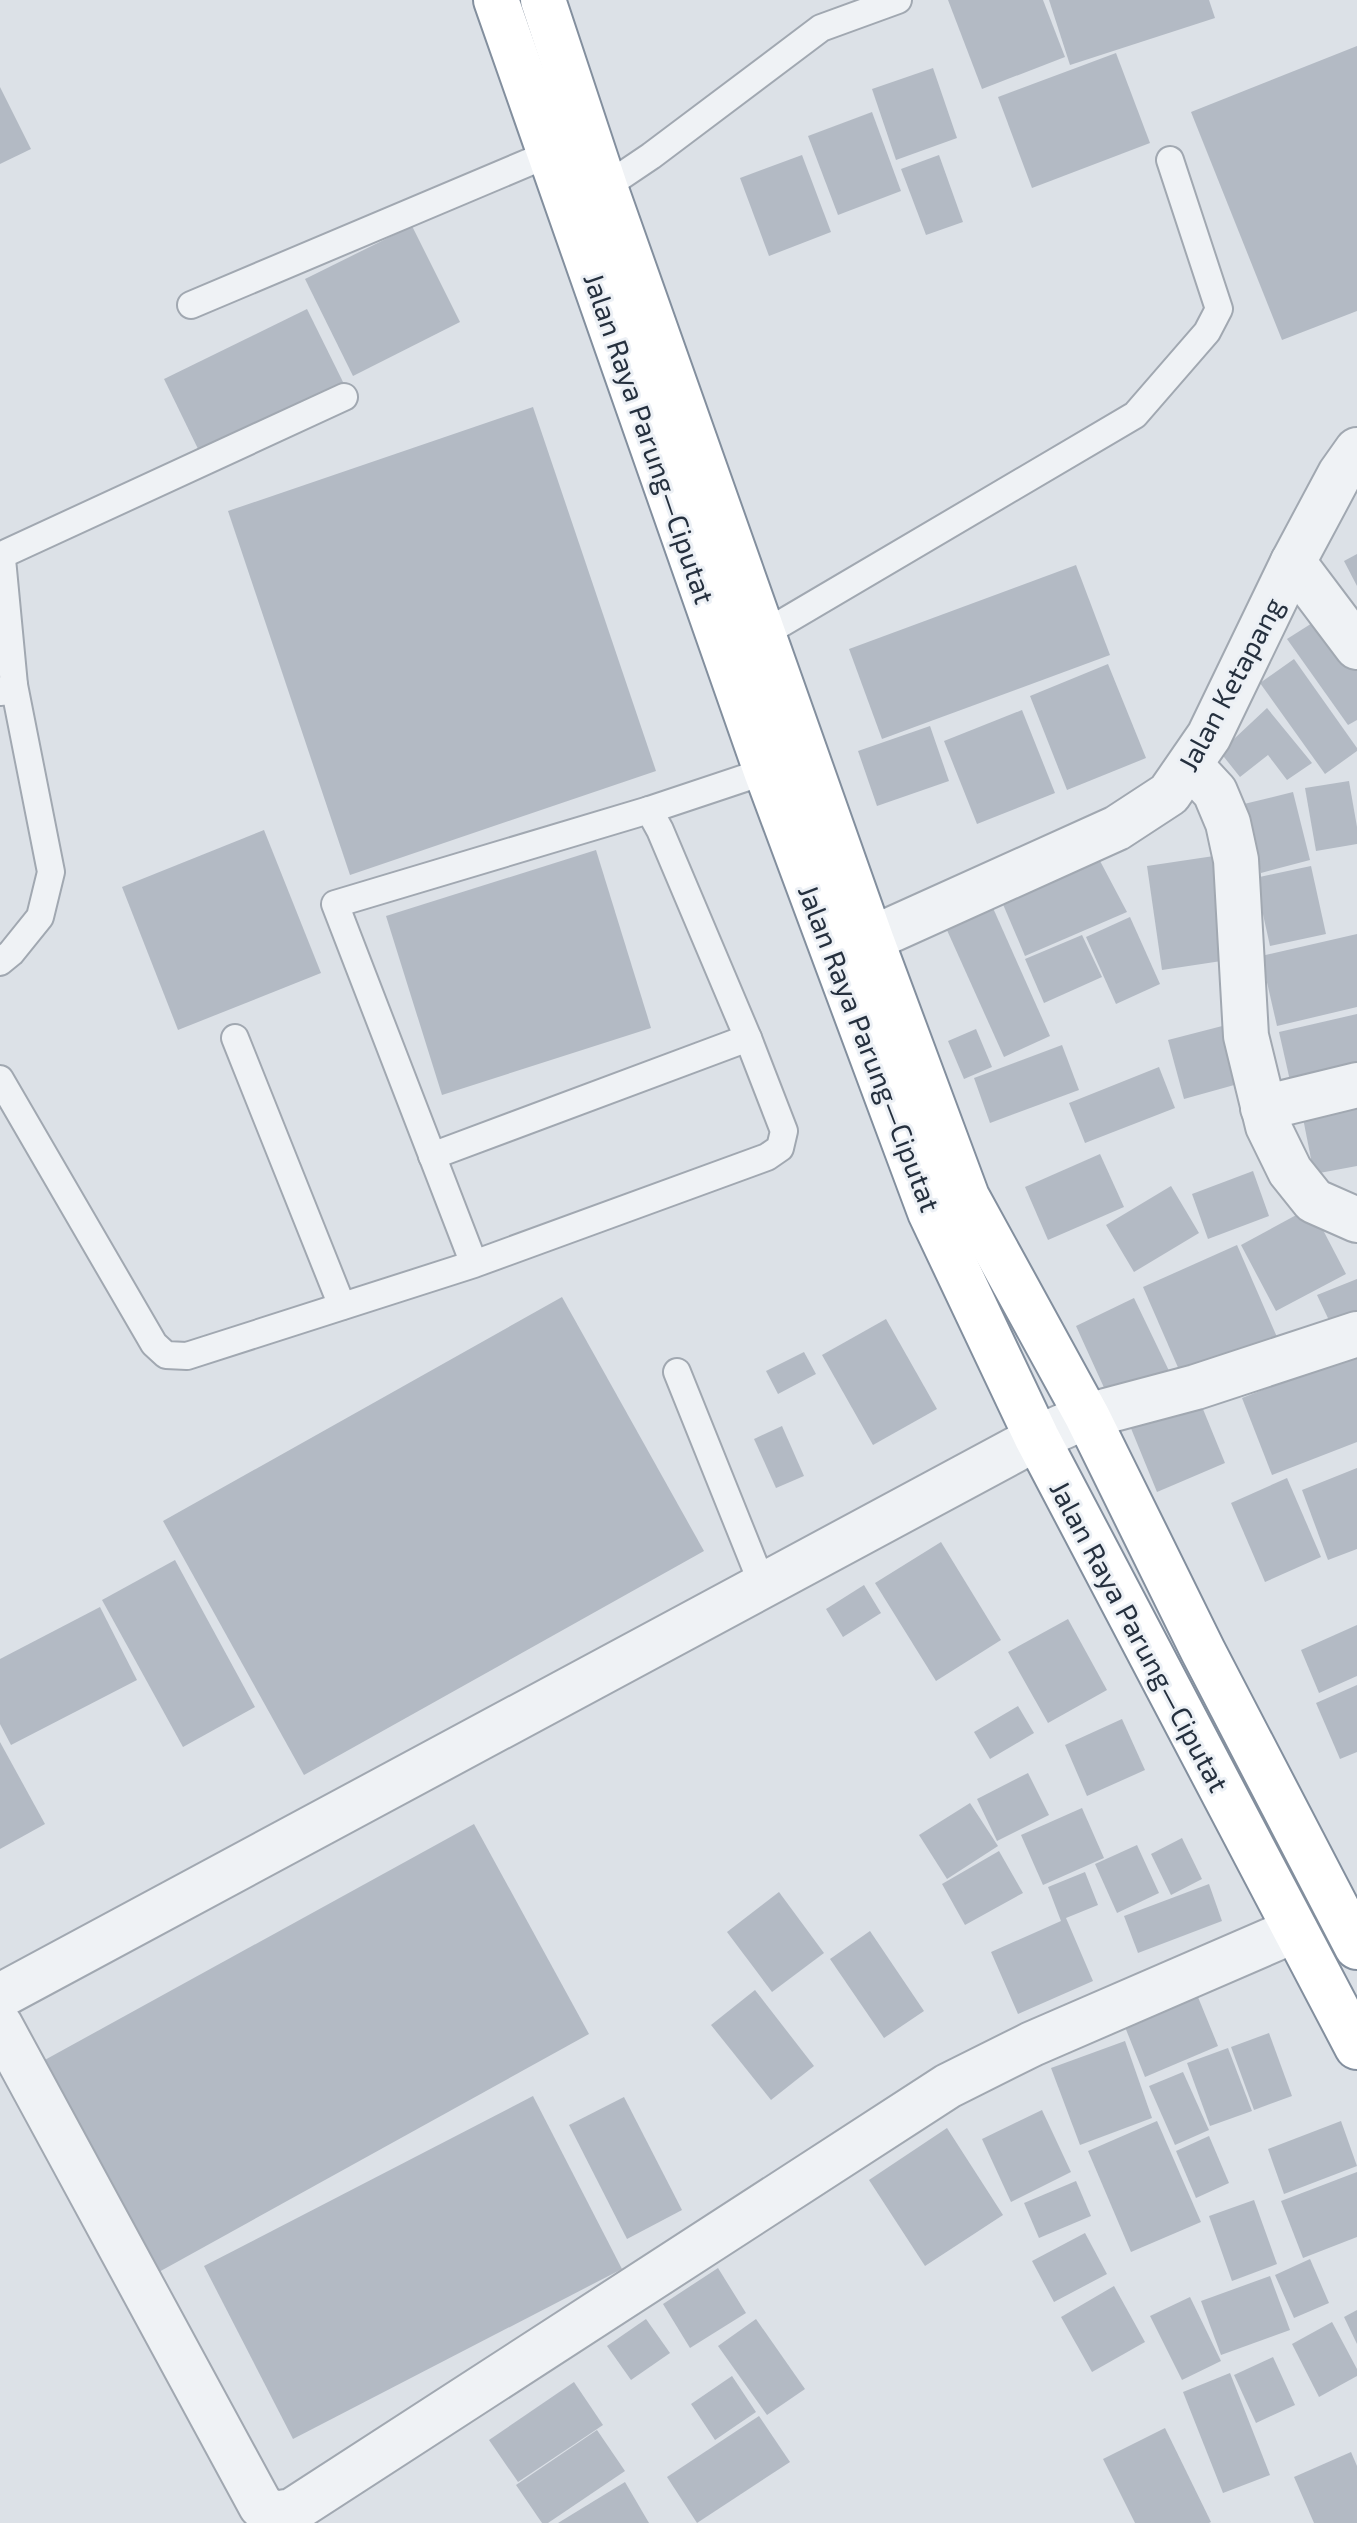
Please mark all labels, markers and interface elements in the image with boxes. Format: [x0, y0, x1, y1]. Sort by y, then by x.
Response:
street label: Jalan Raya Parung—Ciputat [577, 268, 723, 608]
street label: Jalan Ketapang [1170, 591, 1290, 777]
street label: Jalan Raya Parung—Ciputat [792, 880, 948, 1216]
street label: Jalan Raya Parung—Ciputat [1043, 1474, 1237, 1798]

